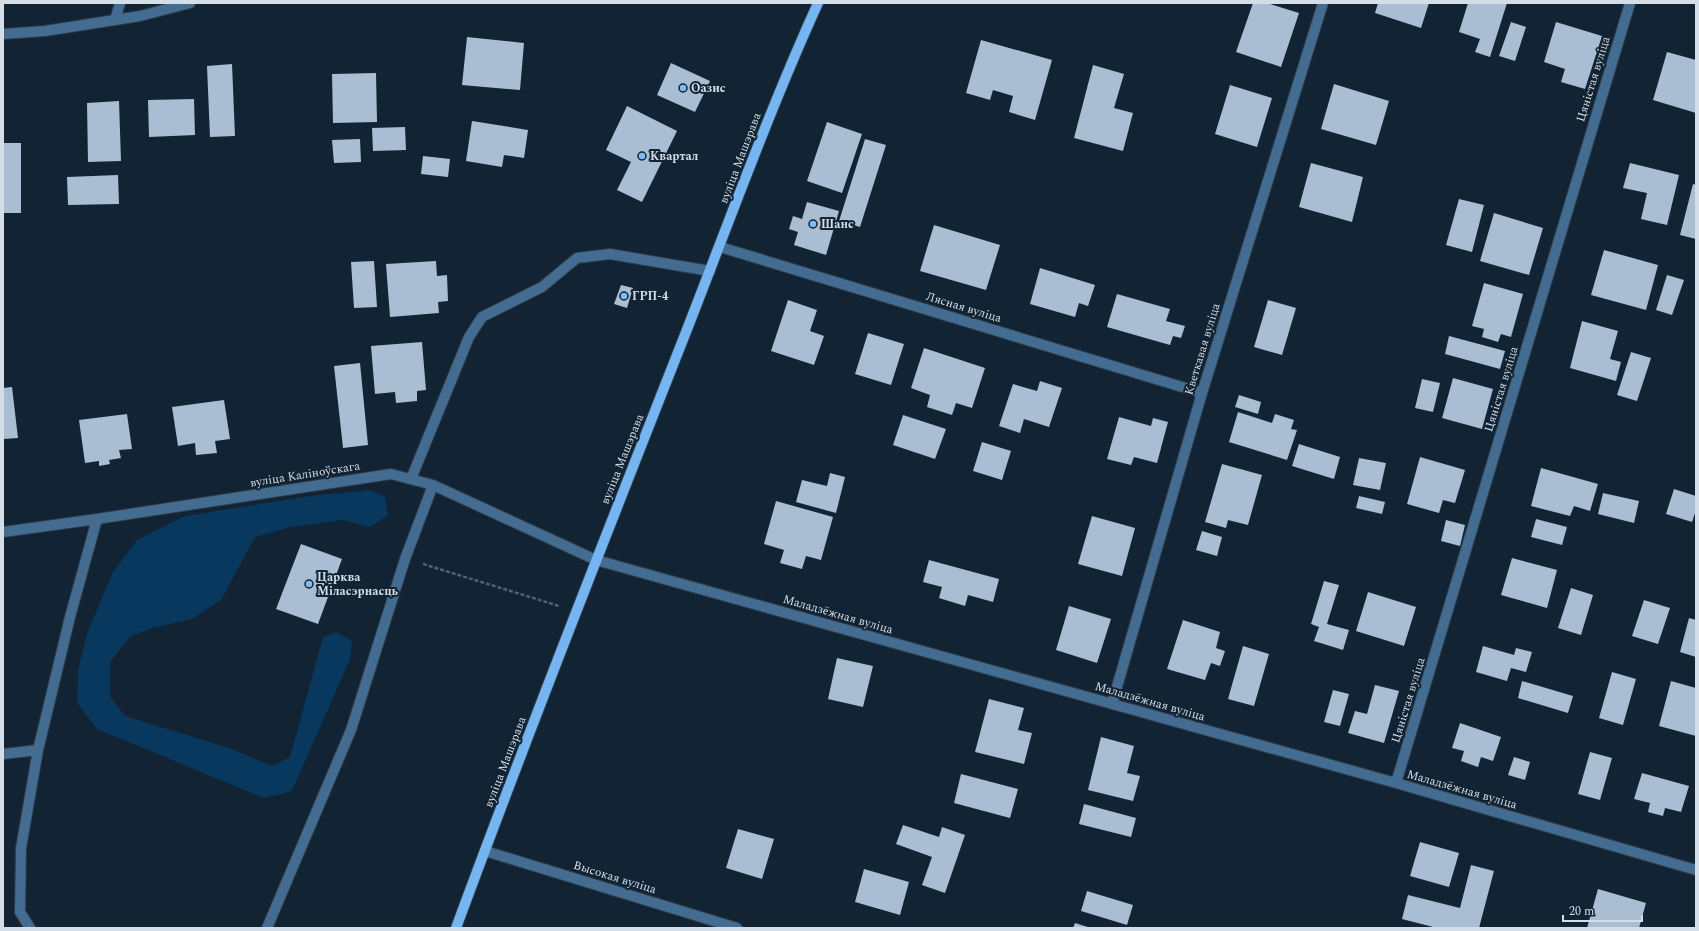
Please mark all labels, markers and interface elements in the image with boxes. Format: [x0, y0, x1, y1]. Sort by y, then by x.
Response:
street label: Цяністая вуліца [1571, 34, 1616, 124]
place label: Оазис [691, 79, 726, 98]
marker: Оазис [678, 83, 688, 93]
street label: вуліца Машэрава [714, 110, 767, 206]
place label: Квартал [650, 147, 699, 166]
marker: Квартал [637, 151, 647, 161]
place label: Шанс [821, 215, 854, 234]
marker: Шанс [808, 219, 818, 229]
place label: ГРП-4 [632, 287, 669, 306]
street label: Лясная вуліца [924, 287, 1004, 328]
marker: ГРП-4 [619, 291, 629, 301]
street label: Кветкавая вуліца [1179, 301, 1226, 398]
street label: Цяністая вуліца [1479, 344, 1524, 434]
street label: вуліца Машэрава [596, 411, 649, 507]
street label: вуліца Каліноўскага [249, 456, 362, 493]
place label: Царква Міласэрнасць [317, 568, 399, 601]
marker: Царква Міласэрнасць [304, 579, 314, 589]
street label: Маладзёжная вуліца [781, 590, 895, 639]
street label: Цяністая вуліца [1386, 655, 1431, 745]
street label: Маладзёжная вуліца [1093, 677, 1207, 726]
street label: вуліца Машэрава [479, 714, 532, 810]
street label: Маладзёжная вуліца [1405, 765, 1519, 814]
street label: Высокая вуліца [571, 856, 659, 899]
scale bar [1563, 897, 1642, 923]
text: 20 m [1569, 902, 1594, 921]

